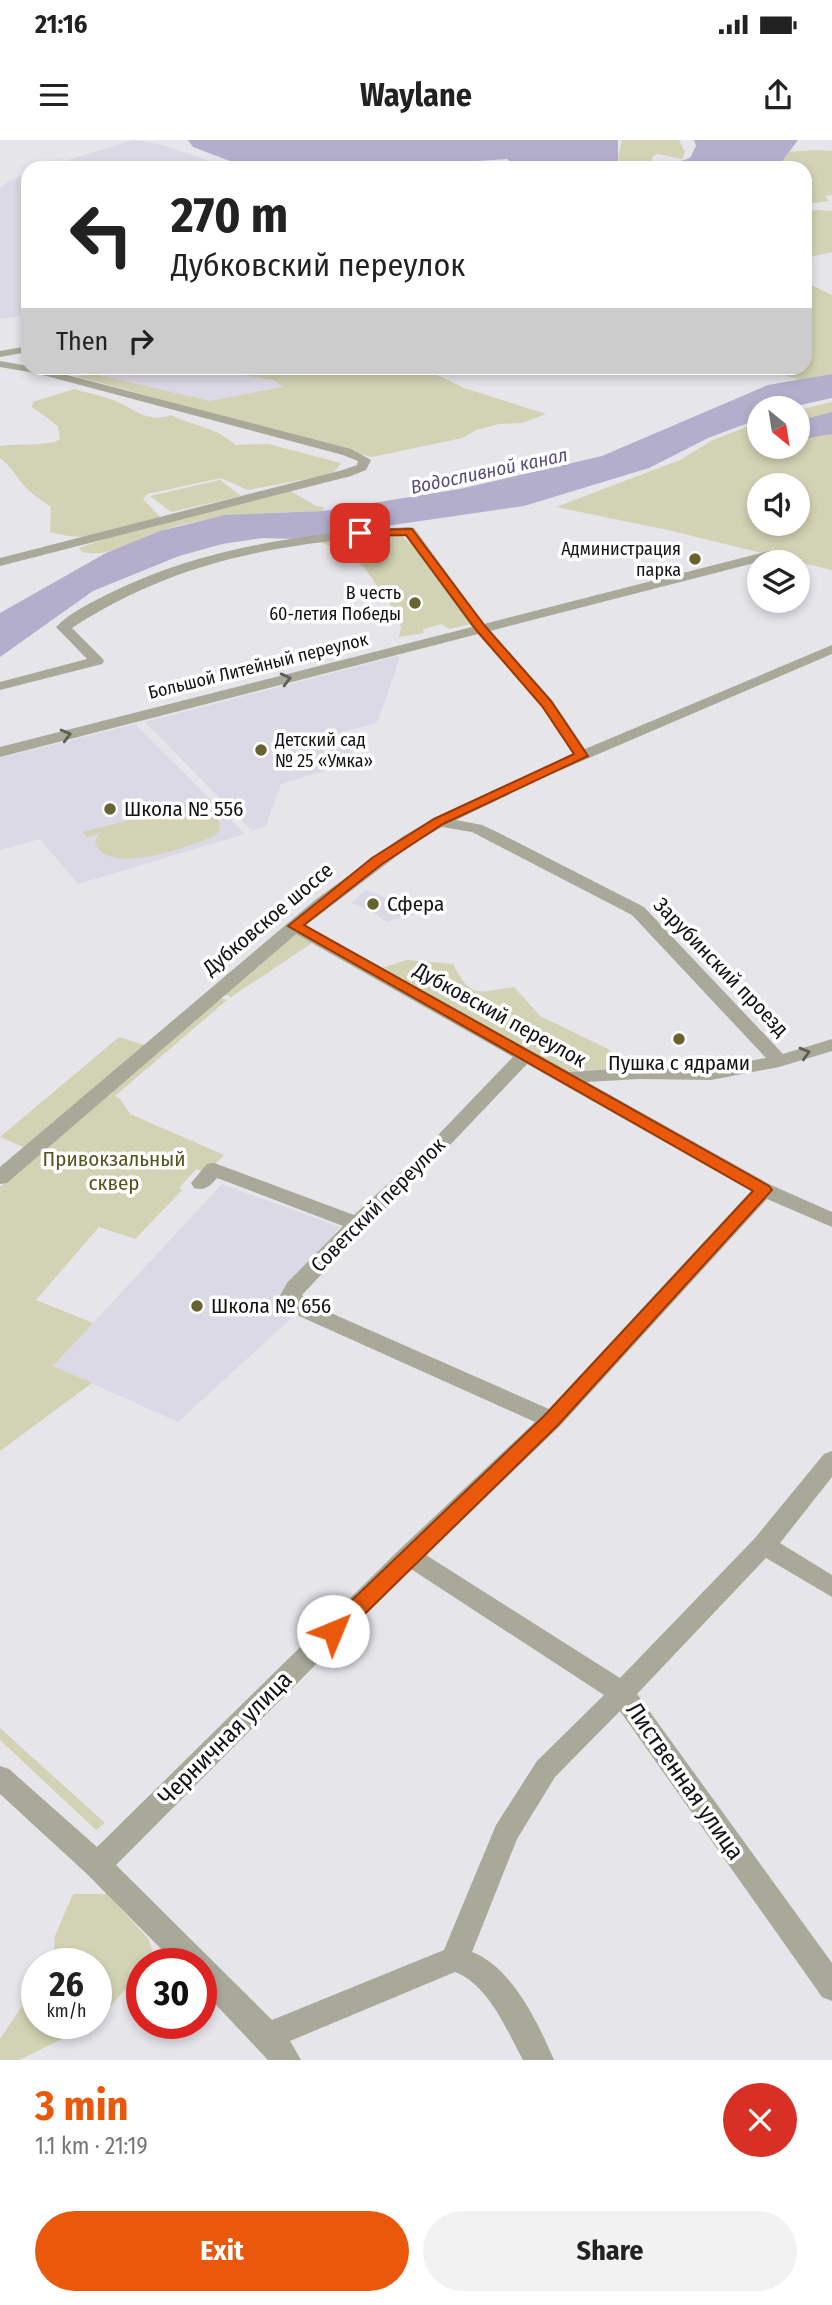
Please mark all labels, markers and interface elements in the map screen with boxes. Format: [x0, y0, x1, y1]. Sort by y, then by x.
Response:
text: 21:16 [35, 9, 87, 40]
icon: menu [35, 76, 73, 114]
text: Waylane [360, 76, 472, 114]
icon: share [759, 76, 797, 114]
text: 270 m [171, 186, 288, 245]
icon: left [56, 189, 147, 280]
text: Дубковский переулок [171, 246, 465, 284]
icon: right [122, 322, 160, 360]
text: Then [56, 326, 108, 357]
north arrow [747, 396, 810, 458]
map controls [747, 396, 810, 613]
water label: Водосливной канал [408, 443, 570, 499]
button: sound [747, 473, 810, 536]
pin [330, 503, 390, 563]
icon: arrive [341, 514, 379, 552]
place label: Администрация парка [561, 538, 681, 581]
button: layers [747, 550, 810, 613]
marker: Администрация парка [687, 551, 703, 567]
place label: В честь 60-летия Победы [269, 582, 401, 625]
marker: В честь 60-летия Победы [407, 595, 423, 611]
street label: Большой Литейный переулок [146, 628, 371, 704]
one-way arrow [280, 673, 292, 687]
one-way arrow [60, 729, 72, 743]
place label: Детский сад № 25 «Умка» [274, 729, 373, 772]
marker: Детский сад № 25 «Умка» [253, 742, 269, 758]
place label: Школа № 556 [124, 796, 243, 822]
marker: Школа № 556 [102, 801, 118, 817]
street label: Дубковское шоссе [197, 857, 338, 982]
place label: Сфера [387, 891, 444, 917]
street label: Зарубинский проезд [648, 892, 794, 1042]
marker: Сфера [365, 896, 381, 912]
street label: Дубковский переулок [408, 956, 591, 1073]
marker: Пушка с ядрами [671, 1031, 687, 1047]
one-way arrow [799, 1047, 811, 1061]
place label: Пушка с ядрами [608, 1050, 750, 1076]
street label: Советский переулок [305, 1132, 451, 1278]
park label: Привокзальный сквер [43, 1146, 185, 1196]
place label: Школа № 656 [211, 1293, 331, 1319]
marker: Школа № 656 [189, 1298, 205, 1314]
position arrow [296, 1594, 370, 1668]
street label: Черничная улица [152, 1665, 298, 1811]
street label: Лиственная улица [620, 1697, 750, 1865]
speed limit sign: 30 [126, 1948, 217, 2039]
text: 26 [49, 1963, 84, 2005]
text: km/h [46, 2000, 87, 2022]
text: 3 min [35, 2081, 129, 2131]
button: close [723, 2083, 797, 2157]
text: 1.1 km · 21:19 [35, 2132, 148, 2160]
button: Exit [35, 2211, 409, 2291]
button: Share [423, 2211, 797, 2291]

